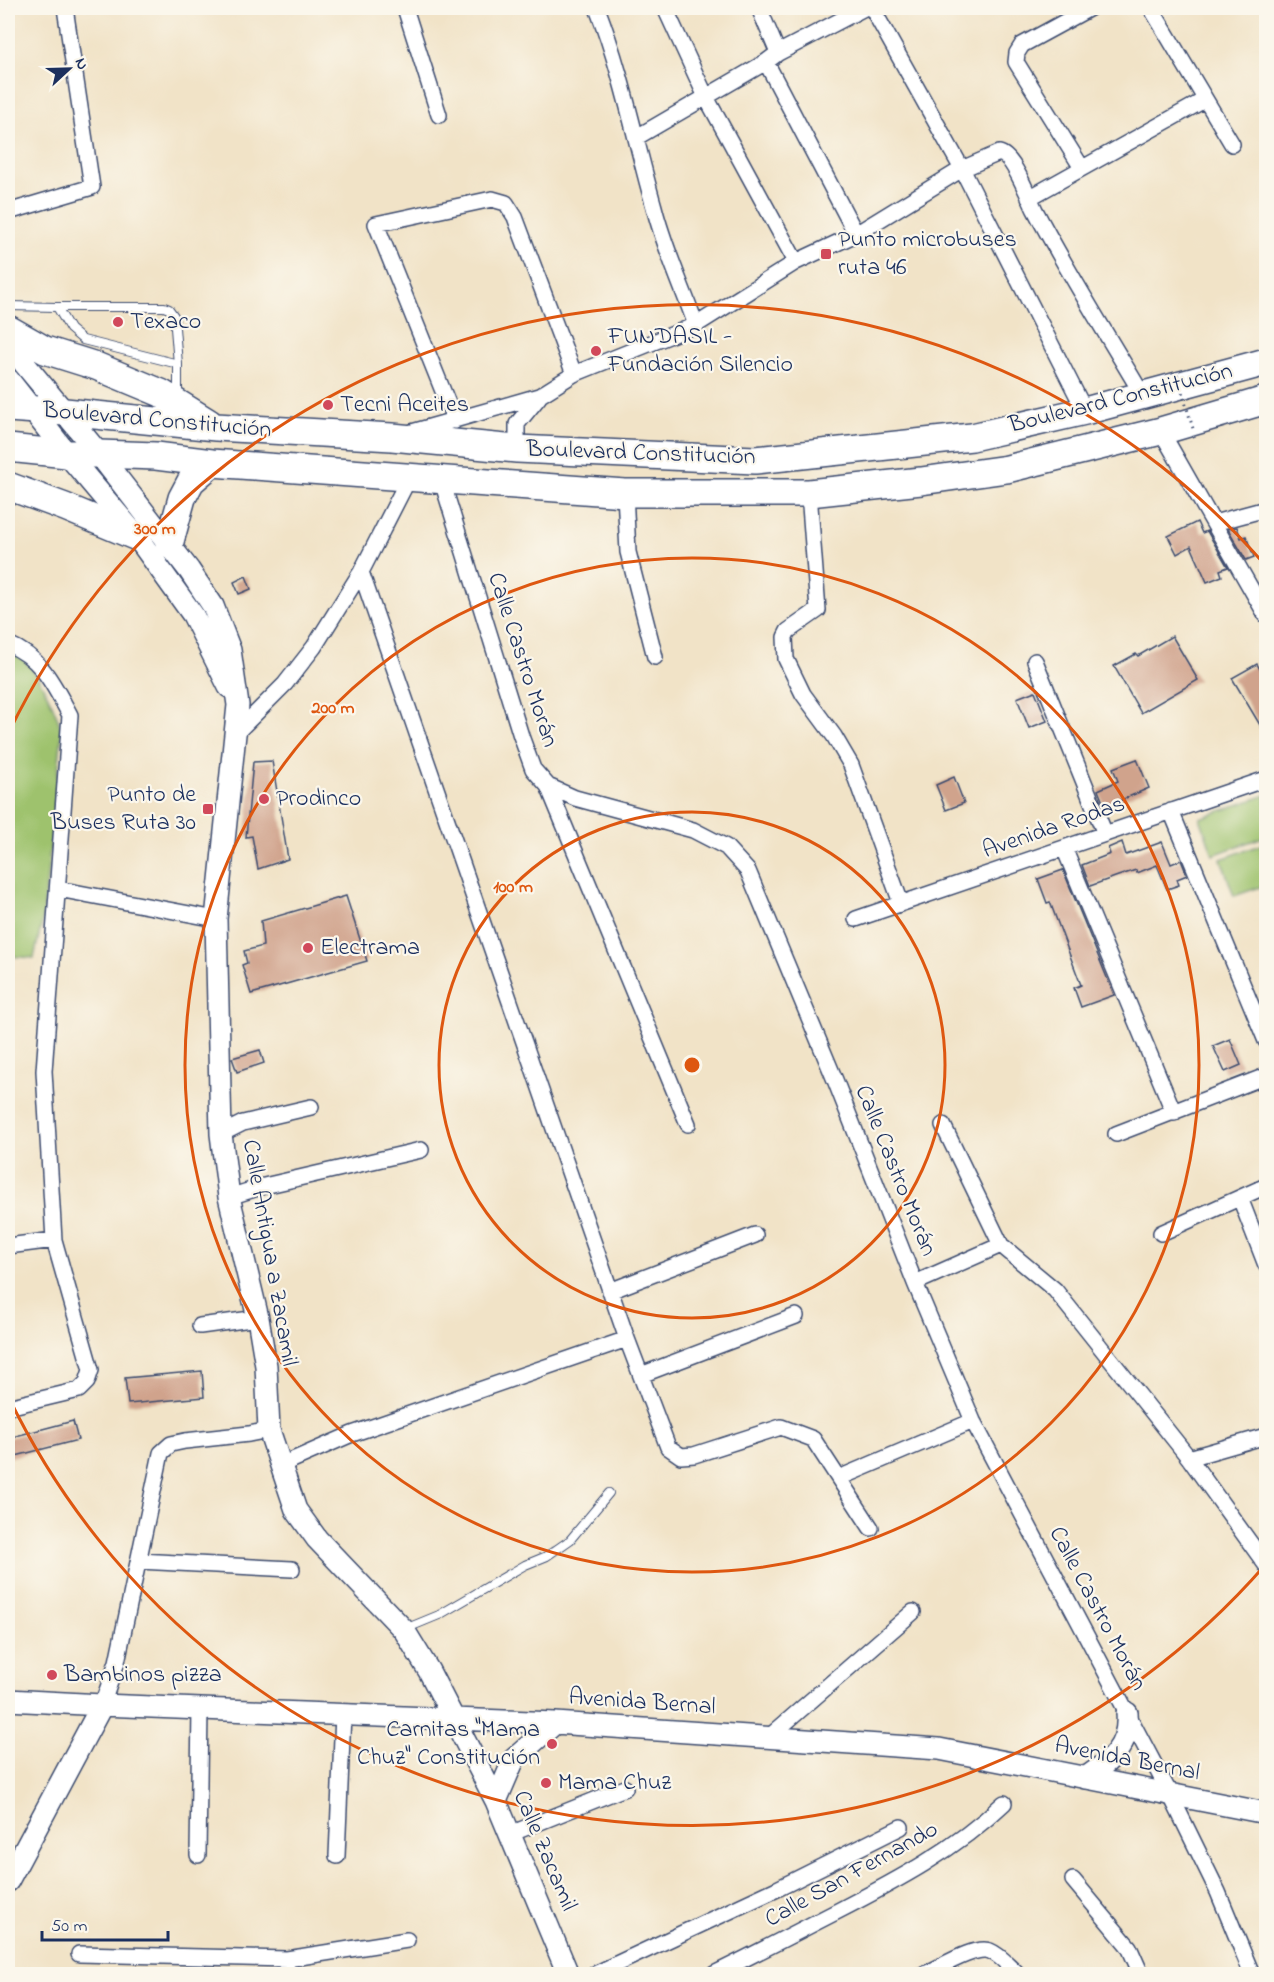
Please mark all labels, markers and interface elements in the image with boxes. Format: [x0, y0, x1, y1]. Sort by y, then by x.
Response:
north arrow [39, 39, 99, 99]
text: N [68, 55, 94, 74]
place label: Punto microbuses ruta 46 [838, 223, 1017, 286]
marker: Punto microbuses ruta 46 [819, 247, 833, 261]
place label: Texaco [130, 305, 201, 340]
marker: Texaco [111, 315, 125, 329]
place label: FUNDASIL - Fundación Silencio [607, 320, 793, 383]
marker: FUNDASIL - Fundación Silencio [589, 344, 603, 358]
street label: Boulevard Constitución [1005, 354, 1236, 444]
place label: Tecni Aceites [340, 388, 469, 423]
street label: Boulevard Constitución [40, 393, 273, 448]
marker: Tecni Aceites [321, 398, 335, 412]
street label: Boulevard Constitución [525, 432, 756, 475]
text: 300 m [133, 517, 176, 543]
street label: Calle Castro Morán [477, 568, 567, 752]
text: 200 m [311, 696, 355, 722]
place label: Punto de Buses Ruta 30 [50, 778, 196, 841]
place label: Prodinco [276, 782, 361, 817]
street label: Avenida Rodas [978, 787, 1130, 869]
marker: Prodinco [257, 792, 271, 806]
marker: Punto de Buses Ruta 30 [201, 802, 215, 816]
text: 100 m [493, 875, 533, 901]
place label: Electrama [320, 931, 420, 966]
marker: Electrama [301, 941, 315, 955]
centre of rings [682, 1055, 702, 1075]
street label: Calle Castro Morán [845, 1080, 945, 1262]
street label: Calle Antigua a Zacamil [232, 1137, 306, 1369]
street label: Calle Castro Morán [1039, 1521, 1155, 1697]
place label: Bambinos pizza [63, 1658, 222, 1693]
marker: Bambinos pizza [45, 1668, 59, 1682]
street label: Avenida Bernal [567, 1680, 717, 1726]
place label: Carnitas "Mama Chuz" Constitución [357, 1713, 540, 1776]
street label: Avenida Bernal [1051, 1729, 1203, 1791]
marker: Carnitas "Mama Chuz" Constitución [545, 1737, 559, 1751]
place label: Mama Chuz [558, 1766, 672, 1801]
marker: Mama Chuz [539, 1776, 553, 1790]
street label: Calle Zacamil [503, 1785, 585, 1917]
street label: Calle San Fernando [759, 1813, 945, 1937]
scale bar [42, 1904, 168, 1942]
text: 50 m [51, 1914, 88, 1940]

